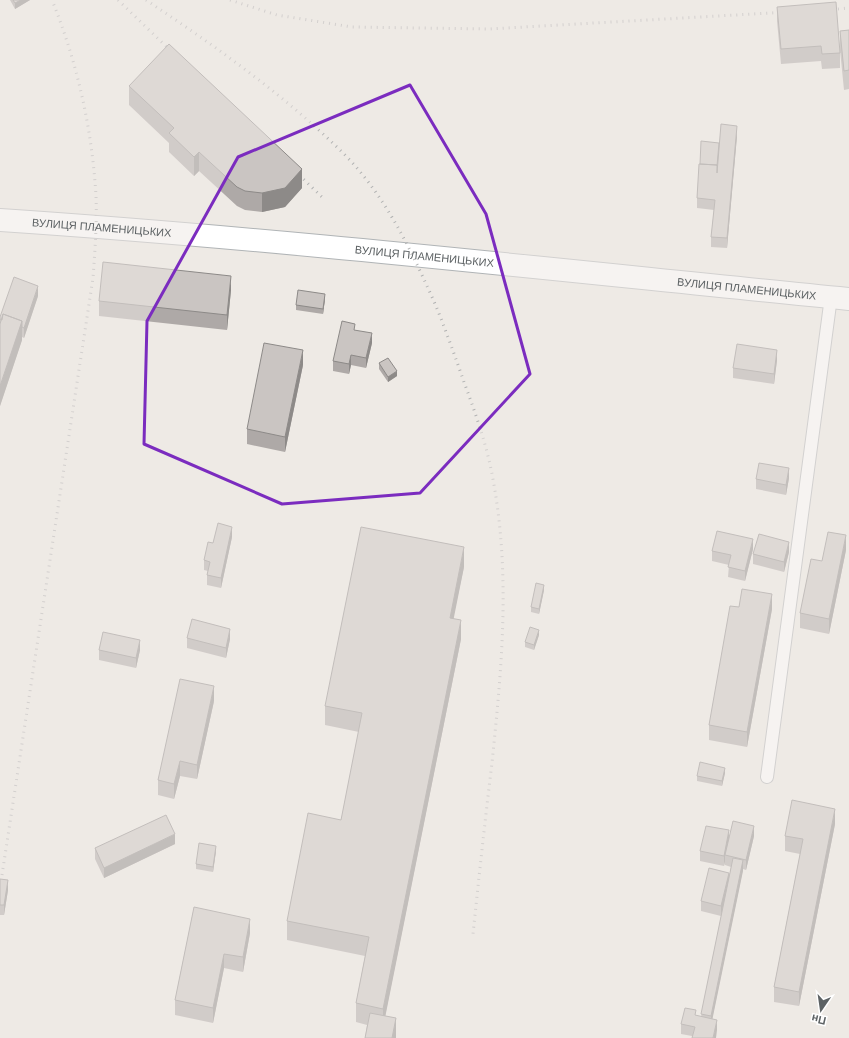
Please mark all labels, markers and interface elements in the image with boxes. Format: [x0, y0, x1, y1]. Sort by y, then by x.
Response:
street label: ВУЛИЦЯ ПЛАМЕНИЦЬКИХ [32, 215, 173, 240]
street label: ВУЛИЦЯ ПЛАМЕНИЦЬКИХ [354, 242, 495, 270]
street label: ВУЛИЦЯ ПЛАМЕНИЦЬКИХ [677, 275, 818, 303]
north arrow [801, 990, 841, 1030]
text: Пн [810, 1011, 827, 1028]

